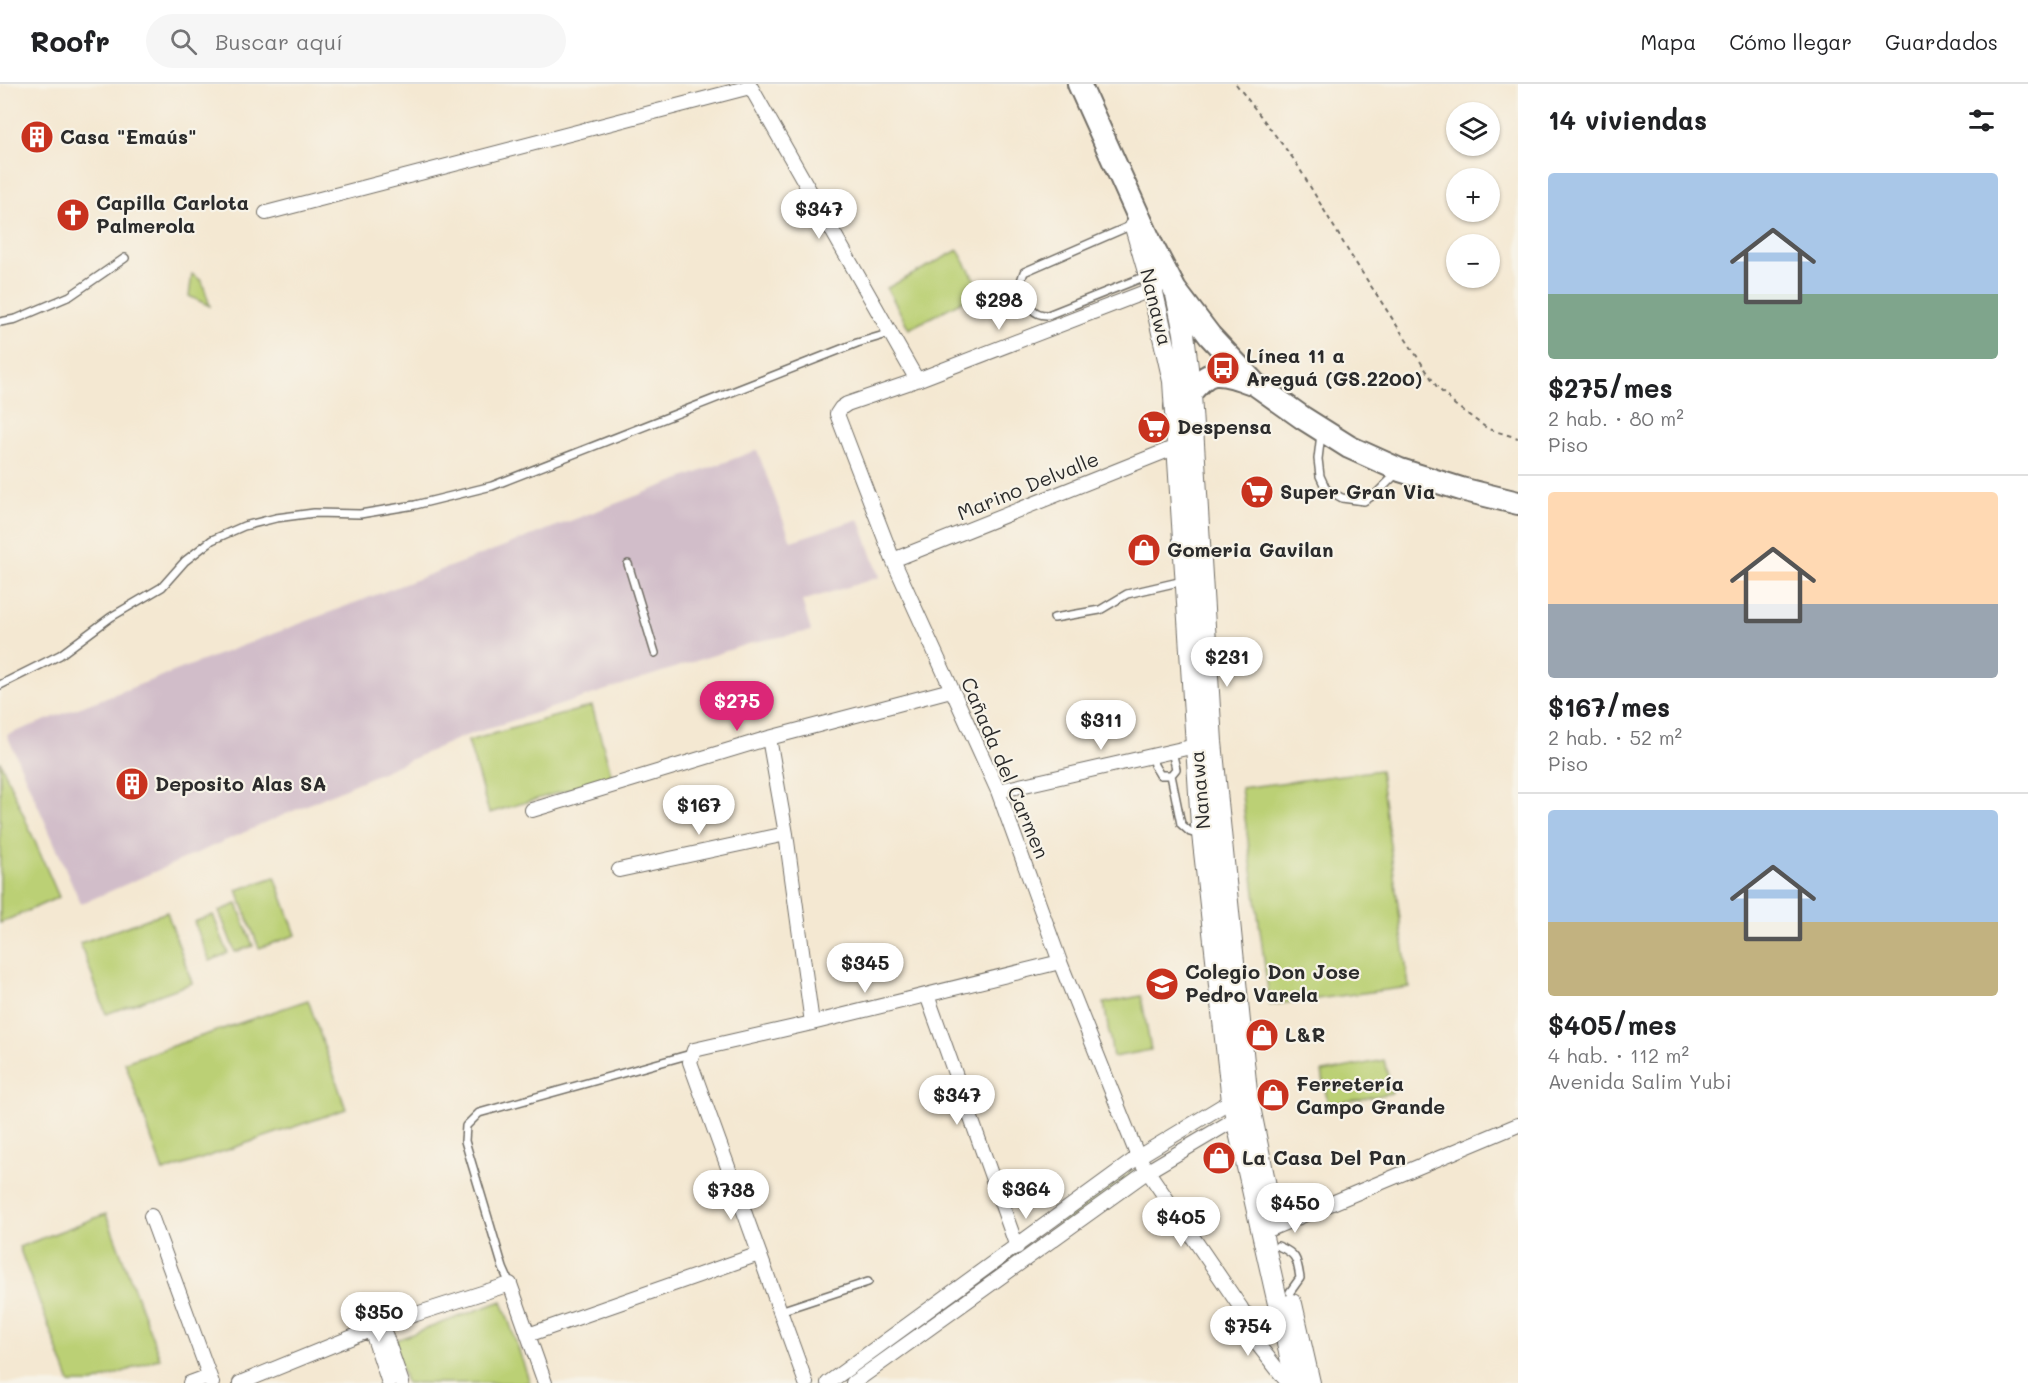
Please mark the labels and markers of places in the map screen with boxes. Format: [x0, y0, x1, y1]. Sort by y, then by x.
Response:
building icon: Casa "Emaús" [19, 119, 55, 155]
place label: Casa "Emaús" [60, 123, 197, 149]
place label: Capilla Carlota Palmerola [96, 189, 249, 238]
pin: $347 [783, 189, 855, 240]
church icon: Capilla Carlota Palmerola [55, 197, 91, 233]
pin: $298 [963, 280, 1035, 331]
place label: Línea 11 a Areguá (GS.2200) [1246, 342, 1422, 391]
bus stop icon: Línea 11 a Areguá (GS.2200) [1205, 350, 1241, 386]
supermarket icon: Despensa [1136, 409, 1172, 445]
place label: Despensa [1177, 413, 1272, 439]
supermarket icon: Super Gran Via [1239, 474, 1275, 510]
place label: Super Gran Via [1280, 478, 1435, 504]
shop icon: Gomeria Gavilan [1126, 532, 1162, 568]
place label: Gomeria Gavilan [1167, 536, 1333, 562]
pin: $231 [1191, 637, 1263, 688]
pin: $275 [701, 681, 773, 732]
pin: $311 [1065, 700, 1137, 751]
building icon: Deposito Alas SA [114, 766, 150, 802]
place label: Deposito Alas SA [155, 770, 326, 796]
pin: $167 [663, 785, 735, 836]
pin: $345 [829, 943, 901, 994]
place label: Colegio Don Jose Pedro Varela [1185, 958, 1360, 1007]
school or university icon: Colegio Don Jose Pedro Varela [1144, 966, 1180, 1002]
shop icon: L&R [1244, 1017, 1280, 1053]
place label: L&R [1285, 1021, 1325, 1047]
place label: Ferretería Campo Grande [1296, 1070, 1445, 1119]
pin: $347 [921, 1075, 993, 1126]
shop icon: Ferretería Campo Grande [1255, 1077, 1291, 1113]
shop icon: La Casa Del Pan [1201, 1140, 1237, 1176]
place label: La Casa Del Pan [1242, 1144, 1406, 1170]
pin: $364 [990, 1169, 1062, 1220]
pin: $738 [695, 1170, 767, 1221]
pin: $450 [1259, 1183, 1331, 1234]
pin: $405 [1145, 1197, 1217, 1248]
pin: $350 [343, 1292, 415, 1343]
pin: $754 [1212, 1306, 1284, 1357]

